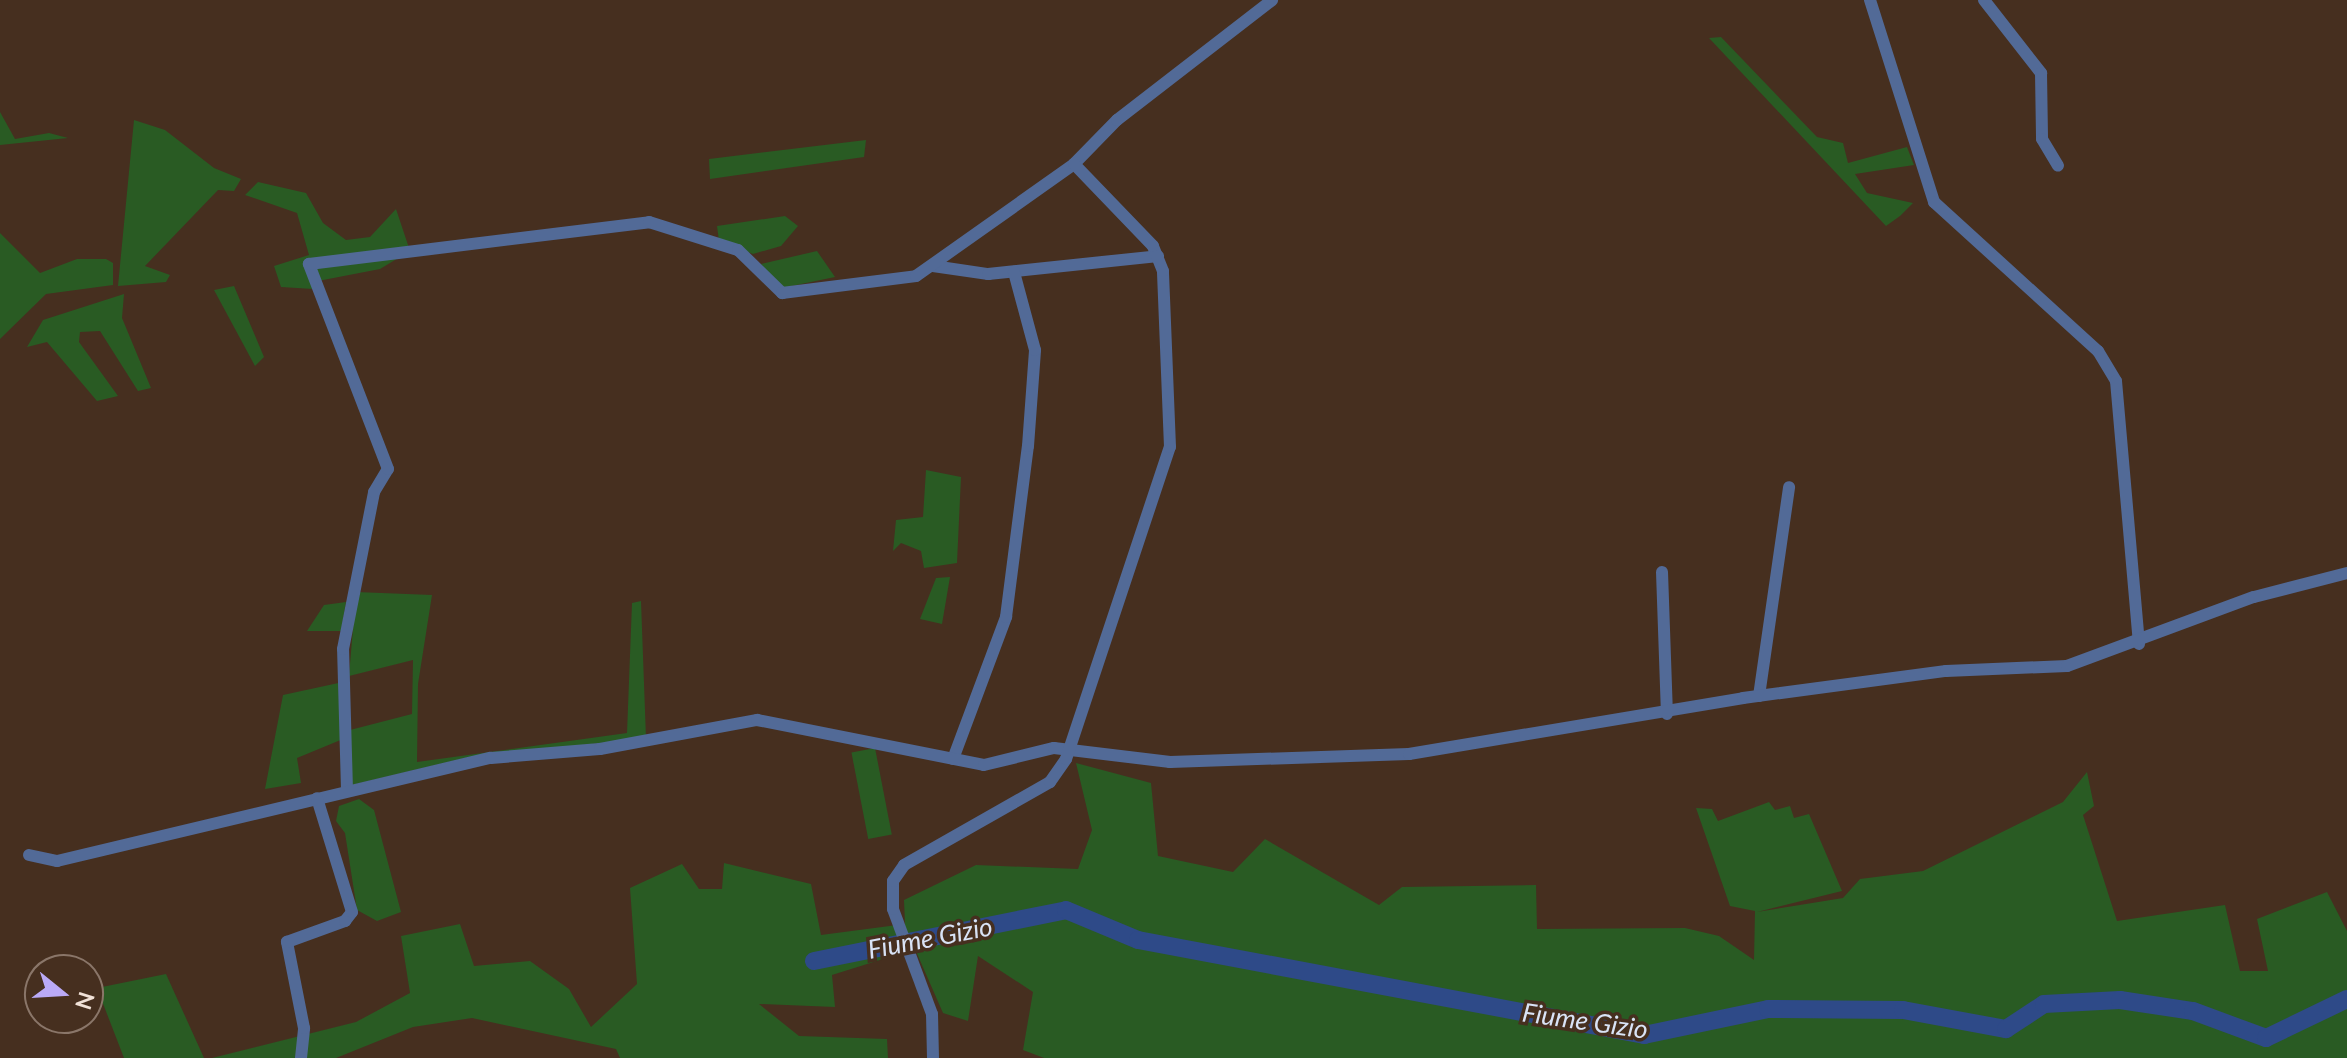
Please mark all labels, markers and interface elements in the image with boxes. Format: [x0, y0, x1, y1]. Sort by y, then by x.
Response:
water label: Fiume Gizio [865, 911, 995, 965]
north arrow [24, 954, 104, 1034]
text: N [70, 989, 101, 1013]
water label: Fiume Gizio [1520, 997, 1650, 1045]

